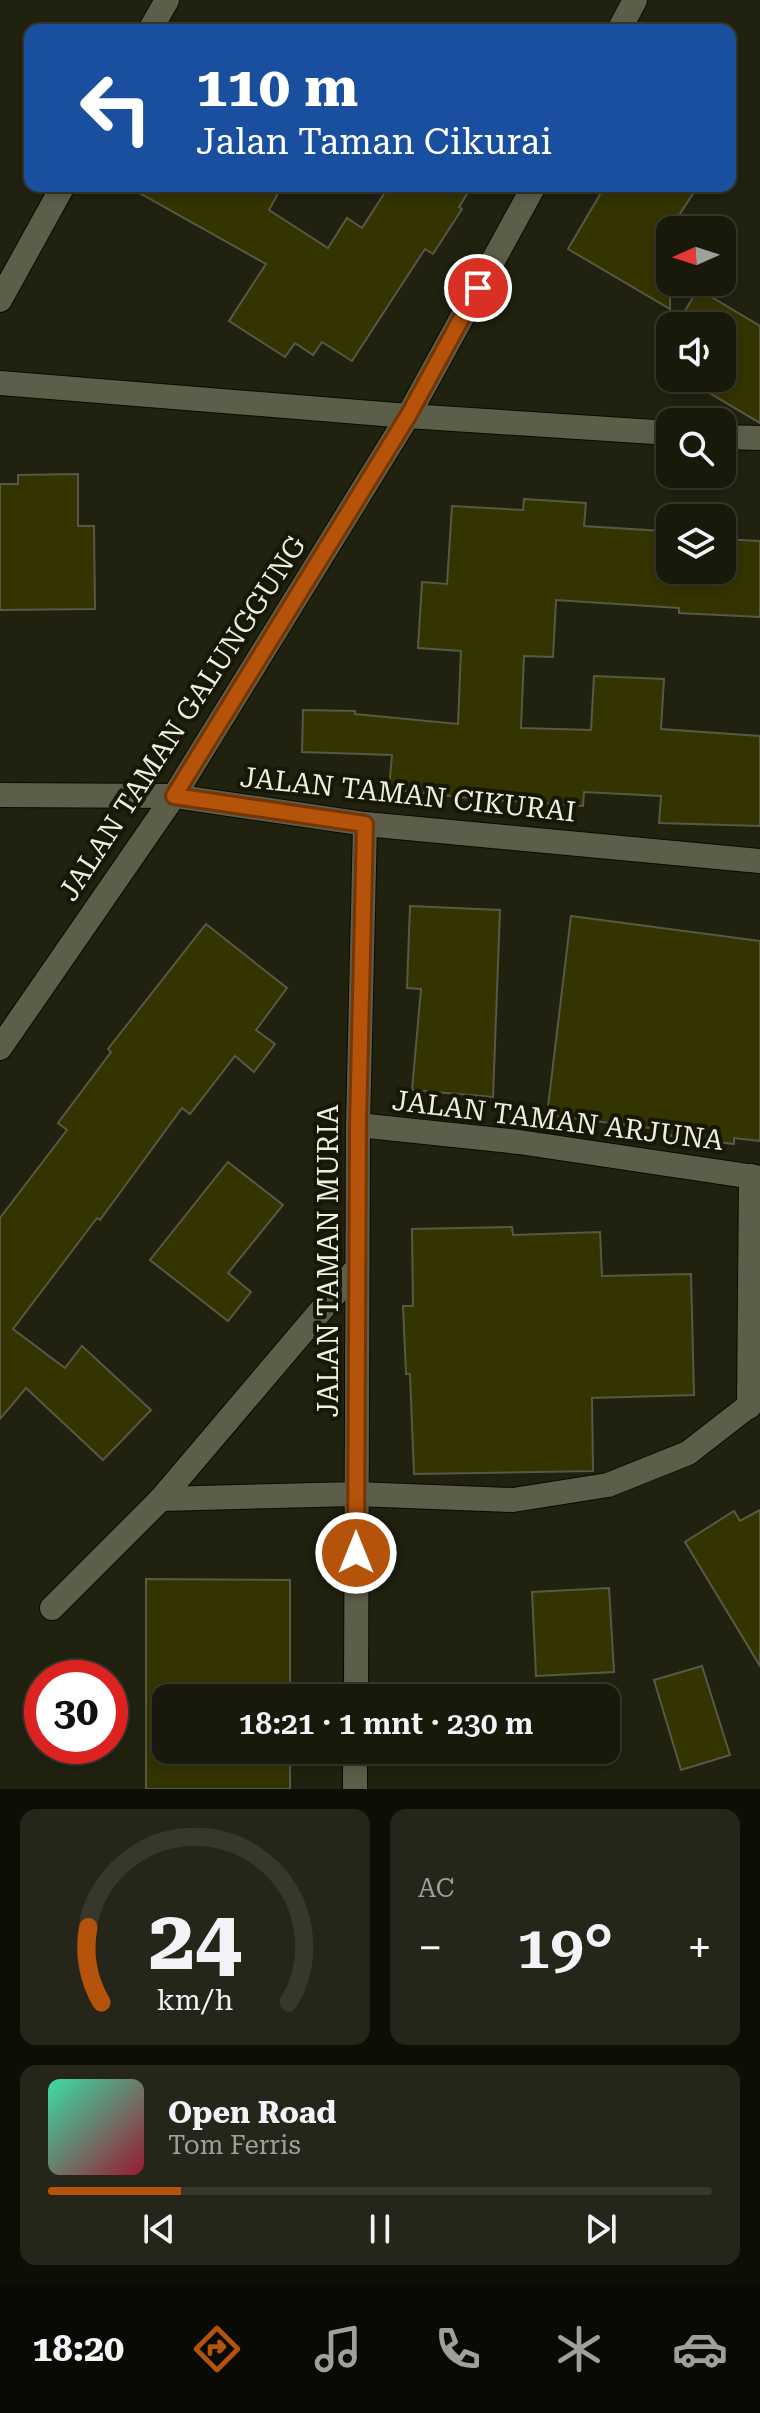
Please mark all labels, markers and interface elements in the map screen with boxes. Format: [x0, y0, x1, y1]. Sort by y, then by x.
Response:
text: 110 m [196, 54, 358, 120]
icon: left [64, 56, 168, 160]
text: Jalan Taman Cikurai [196, 121, 552, 163]
north arrow [656, 216, 736, 296]
map controls [656, 216, 736, 584]
pin [444, 254, 512, 322]
icon: arrive [456, 266, 500, 310]
button: sound [656, 312, 736, 392]
button: search [656, 408, 736, 488]
button: layers [656, 504, 736, 584]
street label: JALAN TAMAN GALUNGGUNG [52, 530, 313, 907]
street label: JALAN TAMAN CIKURAI [239, 760, 577, 829]
street label: JALAN TAMAN ARJUNA [390, 1084, 726, 1157]
street label: JALAN TAMAN MURIA [312, 1104, 345, 1418]
position arrow [314, 1511, 398, 1595]
speed limit sign: 30 [24, 1660, 128, 1764]
text: 18:21 · 1 mnt · 230 m [239, 1706, 533, 1741]
text: AC [418, 1873, 454, 1903]
text: 24 [148, 1892, 242, 1989]
text: 19° [517, 1912, 613, 1983]
text: − [418, 1922, 443, 1974]
text: + [687, 1922, 712, 1974]
text: km/h [157, 1983, 233, 2017]
text: Open Road [168, 2095, 336, 2130]
text: Tom Ferris [168, 2130, 301, 2160]
icon: previous [137, 2207, 181, 2251]
icon: pause [358, 2207, 402, 2251]
icon: next [579, 2207, 623, 2251]
icon: directions [189, 2321, 245, 2377]
icon: music [310, 2321, 366, 2377]
icon: phone [430, 2321, 486, 2377]
icon: climate [551, 2321, 607, 2377]
icon: car [672, 2321, 728, 2377]
text: 18:20 [32, 2328, 124, 2370]

